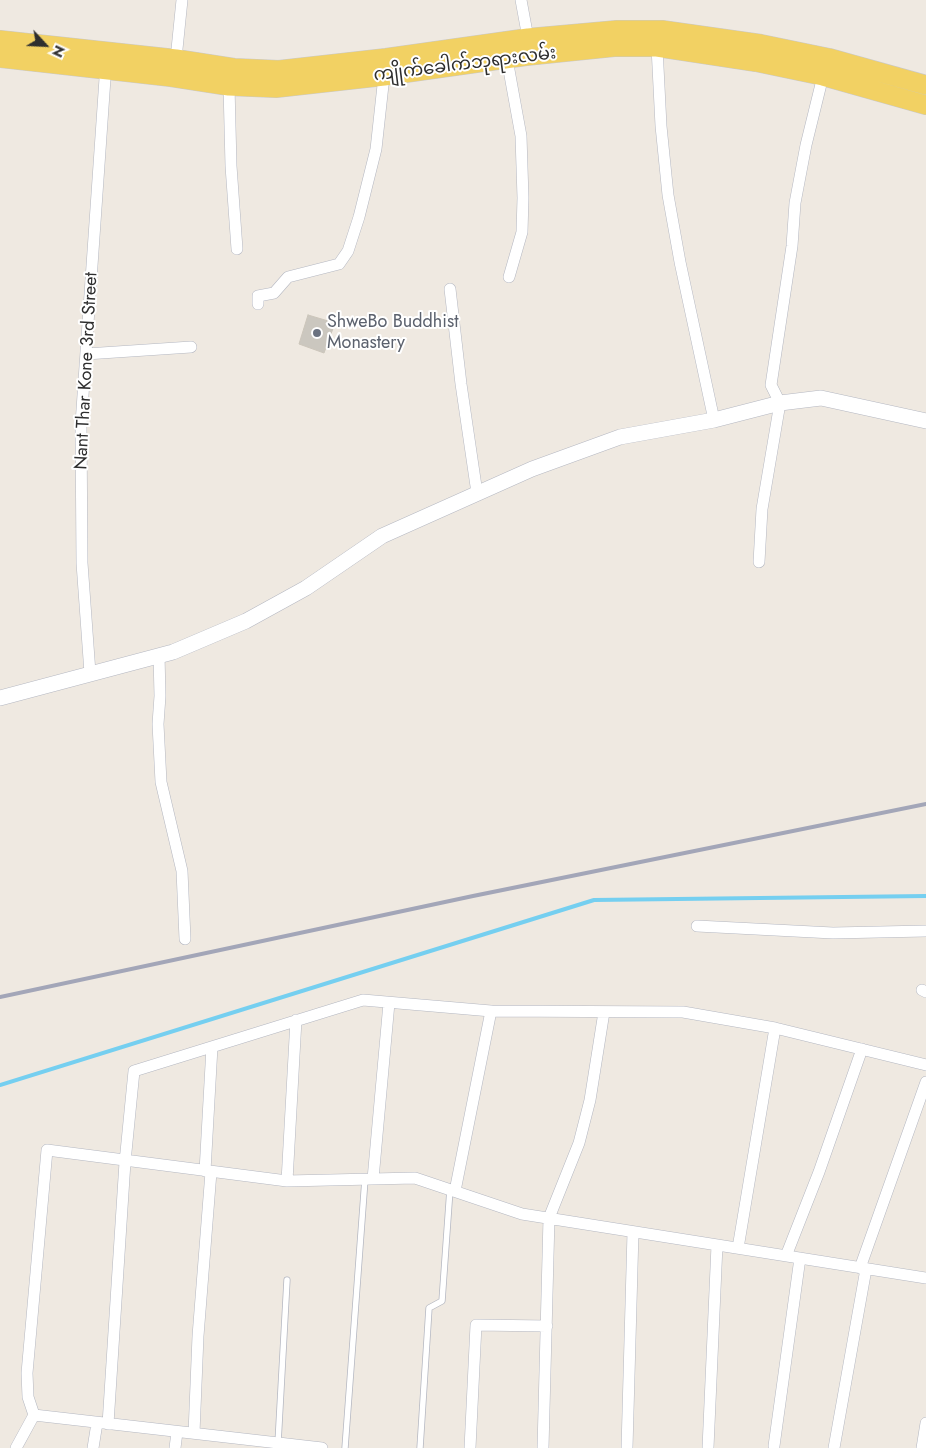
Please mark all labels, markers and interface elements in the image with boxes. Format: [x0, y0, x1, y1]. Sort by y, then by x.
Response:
north arrow [20, 20, 70, 70]
text: N [47, 42, 70, 61]
street label: ကျိုက်ခေါက်ဘုရားလမ်း [372, 43, 558, 87]
street label: Nant Thar Kone 3rd Street [71, 272, 103, 470]
place label: ShweBo Buddhist Monastery [327, 312, 458, 354]
marker: ShweBo Buddhist Monastery [311, 327, 323, 339]

